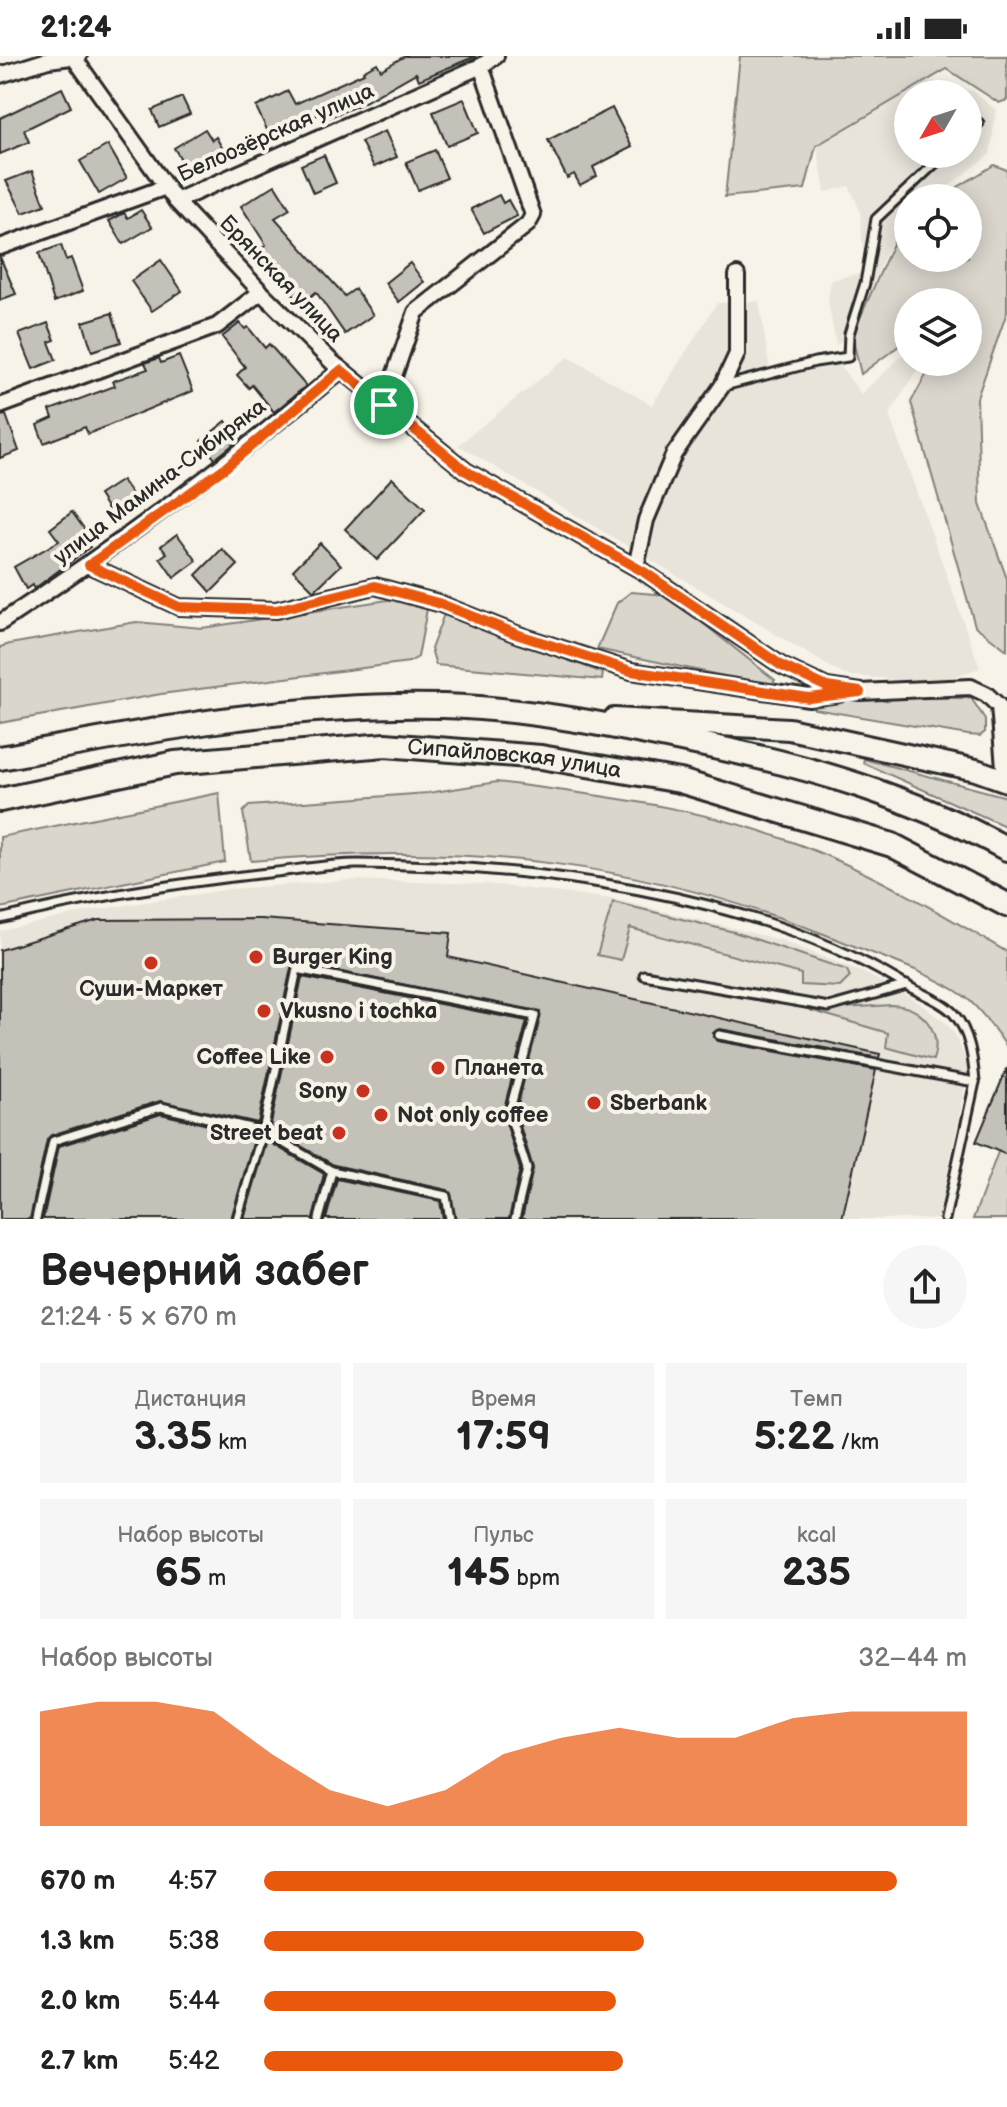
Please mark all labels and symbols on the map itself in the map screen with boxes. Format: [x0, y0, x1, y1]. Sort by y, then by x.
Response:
street label: Белоозёрская улица [174, 78, 378, 188]
north arrow [894, 80, 982, 168]
street label: Брянская улица [213, 210, 349, 348]
pin [350, 371, 418, 439]
street label: улица Мамина-Сибиряка [48, 393, 272, 571]
street label: Сипайловская улица [407, 733, 624, 784]
place label: Burger King [272, 944, 393, 971]
marker: Burger King [247, 948, 265, 966]
marker: Суши-Маркет [142, 954, 160, 972]
place label: Суши-Маркет [79, 976, 223, 1003]
place label: Vkusno i tochka [280, 998, 437, 1025]
marker: Vkusno i tochka [255, 1002, 273, 1020]
place label: Coffee Like [196, 1044, 311, 1071]
marker: Coffee Like [318, 1048, 336, 1066]
place label: Планета [454, 1055, 544, 1082]
marker: Планета [429, 1059, 447, 1077]
place label: Sony [299, 1078, 347, 1105]
marker: Sony [354, 1082, 372, 1100]
place label: Sberbank [610, 1090, 708, 1117]
marker: Sberbank [585, 1094, 603, 1112]
place label: Not only coffee [397, 1102, 548, 1129]
marker: Not only coffee [372, 1106, 390, 1124]
place label: Street beat [210, 1120, 324, 1147]
marker: Street beat [330, 1124, 348, 1142]

